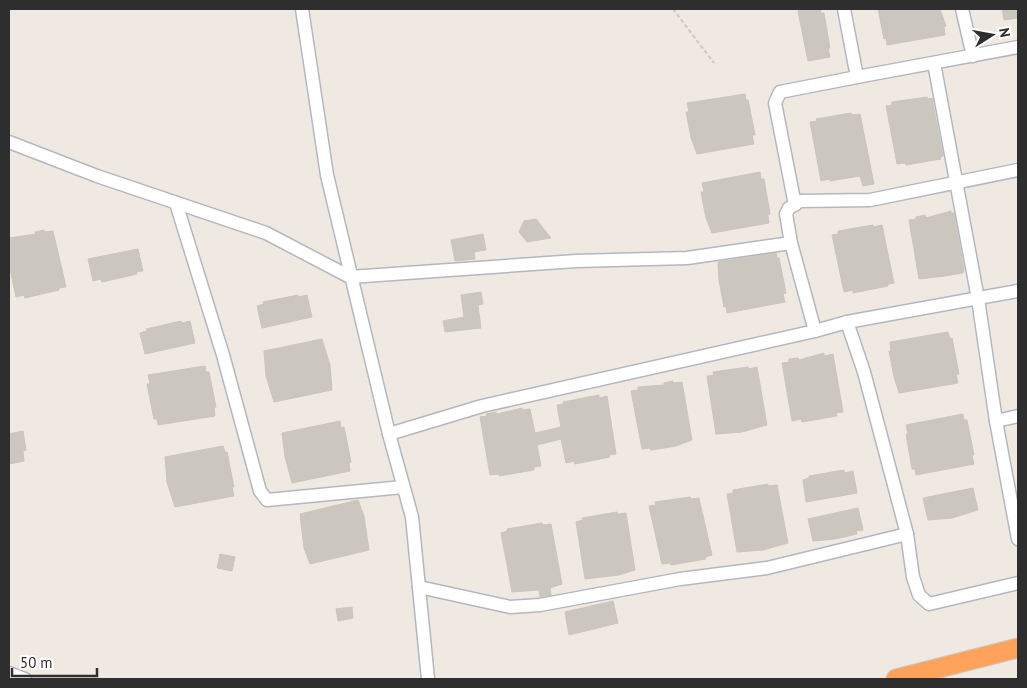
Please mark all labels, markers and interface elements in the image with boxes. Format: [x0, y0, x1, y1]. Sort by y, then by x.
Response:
north arrow [967, 10, 1017, 60]
text: N [995, 26, 1014, 39]
scale bar [12, 646, 98, 678]
text: 50 m [20, 653, 53, 672]

